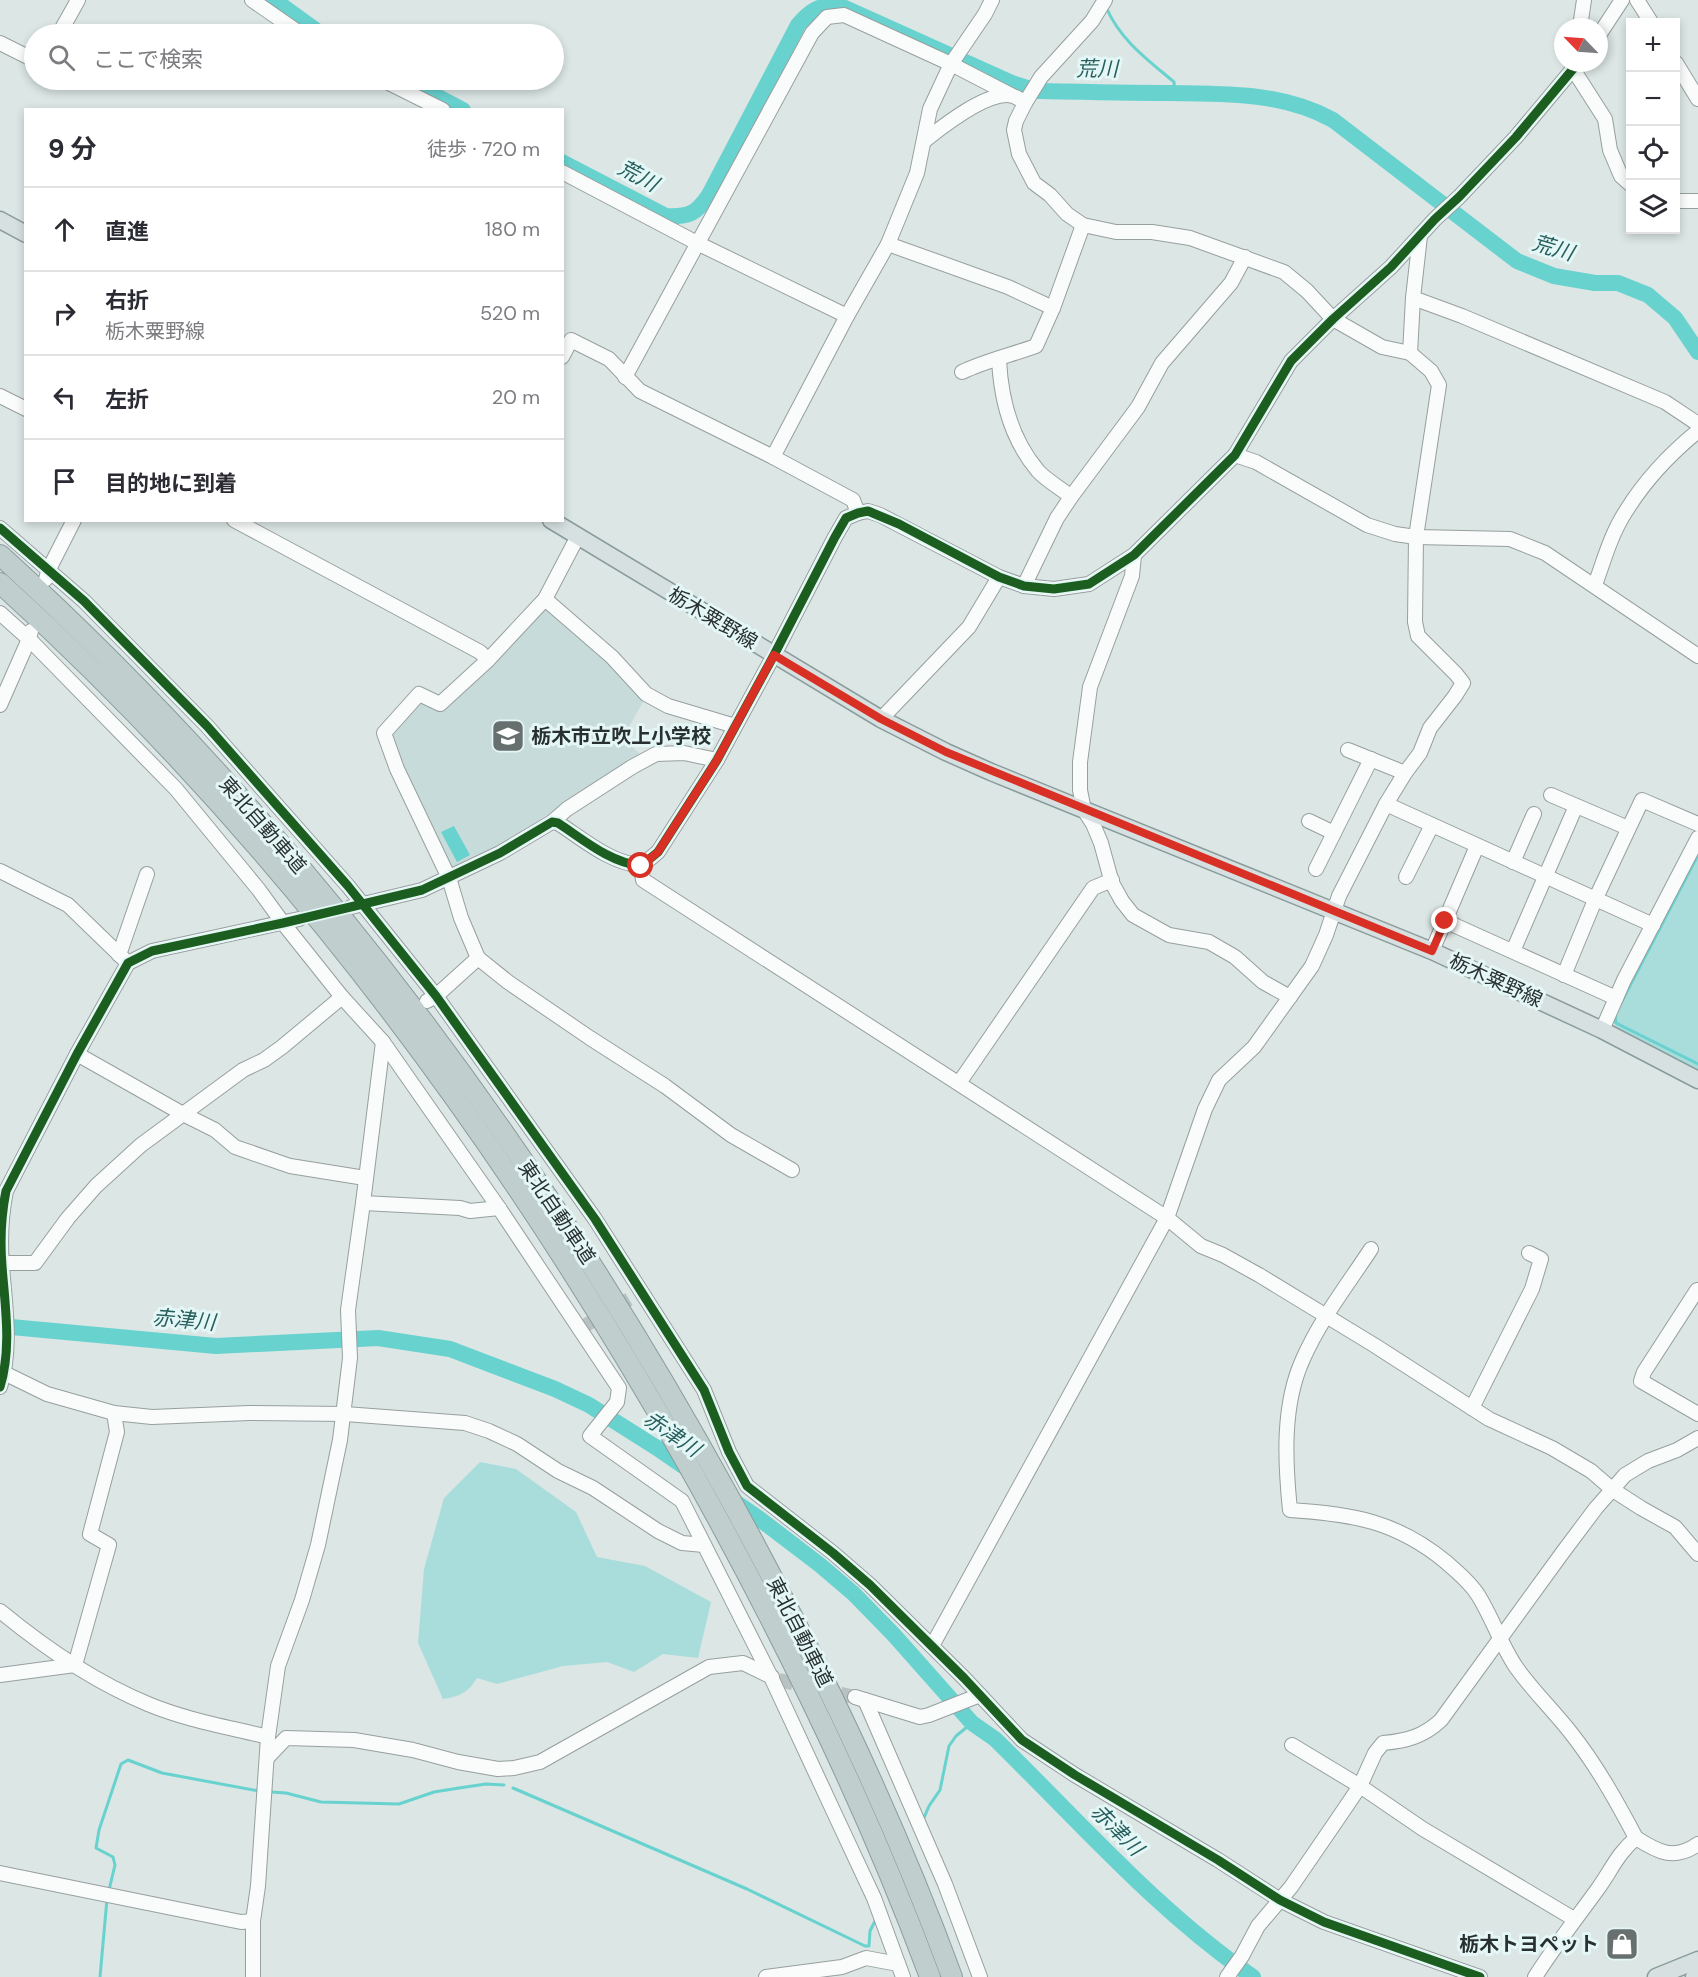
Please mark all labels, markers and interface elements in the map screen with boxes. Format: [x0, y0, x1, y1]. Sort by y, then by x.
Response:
north arrow [1554, 18, 1608, 72]
map controls [1626, 18, 1680, 234]
button: + [1626, 18, 1680, 72]
search box [24, 24, 564, 90]
icon: search [45, 41, 78, 74]
text: ここで検索 [93, 45, 203, 74]
water label: 荒川 [1076, 55, 1120, 83]
button: − [1626, 72, 1680, 126]
button: locate [1626, 126, 1680, 180]
text: 9 分 [48, 132, 97, 166]
text: 徒歩 · 720 m [427, 136, 540, 162]
water label: 荒川 [613, 154, 665, 199]
button: layers [1626, 180, 1680, 234]
icon: ahead [48, 213, 81, 246]
text: 180 m [485, 216, 540, 242]
text: 直進 [105, 217, 149, 246]
water label: 荒川 [1529, 229, 1579, 268]
text: 右折 [105, 286, 149, 315]
icon: right [48, 297, 81, 330]
text: 520 m [480, 300, 540, 326]
text: 栃木粟野線 [105, 318, 205, 344]
icon: left [48, 381, 81, 414]
text: 20 m [492, 384, 540, 410]
text: 左折 [105, 385, 149, 414]
icon: arrive [48, 465, 81, 498]
text: 目的地に到着 [105, 469, 237, 498]
street label: 栃木粟野線 [663, 581, 763, 655]
school or university icon: 栃木市立吹上小学校 [490, 718, 526, 754]
place label: 栃木市立吹上小学校 [531, 723, 711, 749]
street label: 東北自動車道 [214, 771, 312, 879]
route start [627, 852, 653, 878]
route end [1431, 907, 1457, 933]
street label: 栃木粟野線 [1445, 947, 1547, 1013]
street label: 東北自動車道 [513, 1155, 601, 1269]
water label: 赤津川 [151, 1303, 219, 1337]
water label: 赤津川 [638, 1405, 708, 1464]
street label: 東北自動車道 [761, 1573, 839, 1691]
water label: 赤津川 [1085, 1798, 1151, 1864]
shop icon: 栃木トヨペット [1604, 1926, 1640, 1962]
place label: 栃木トヨペット [1459, 1931, 1599, 1957]

